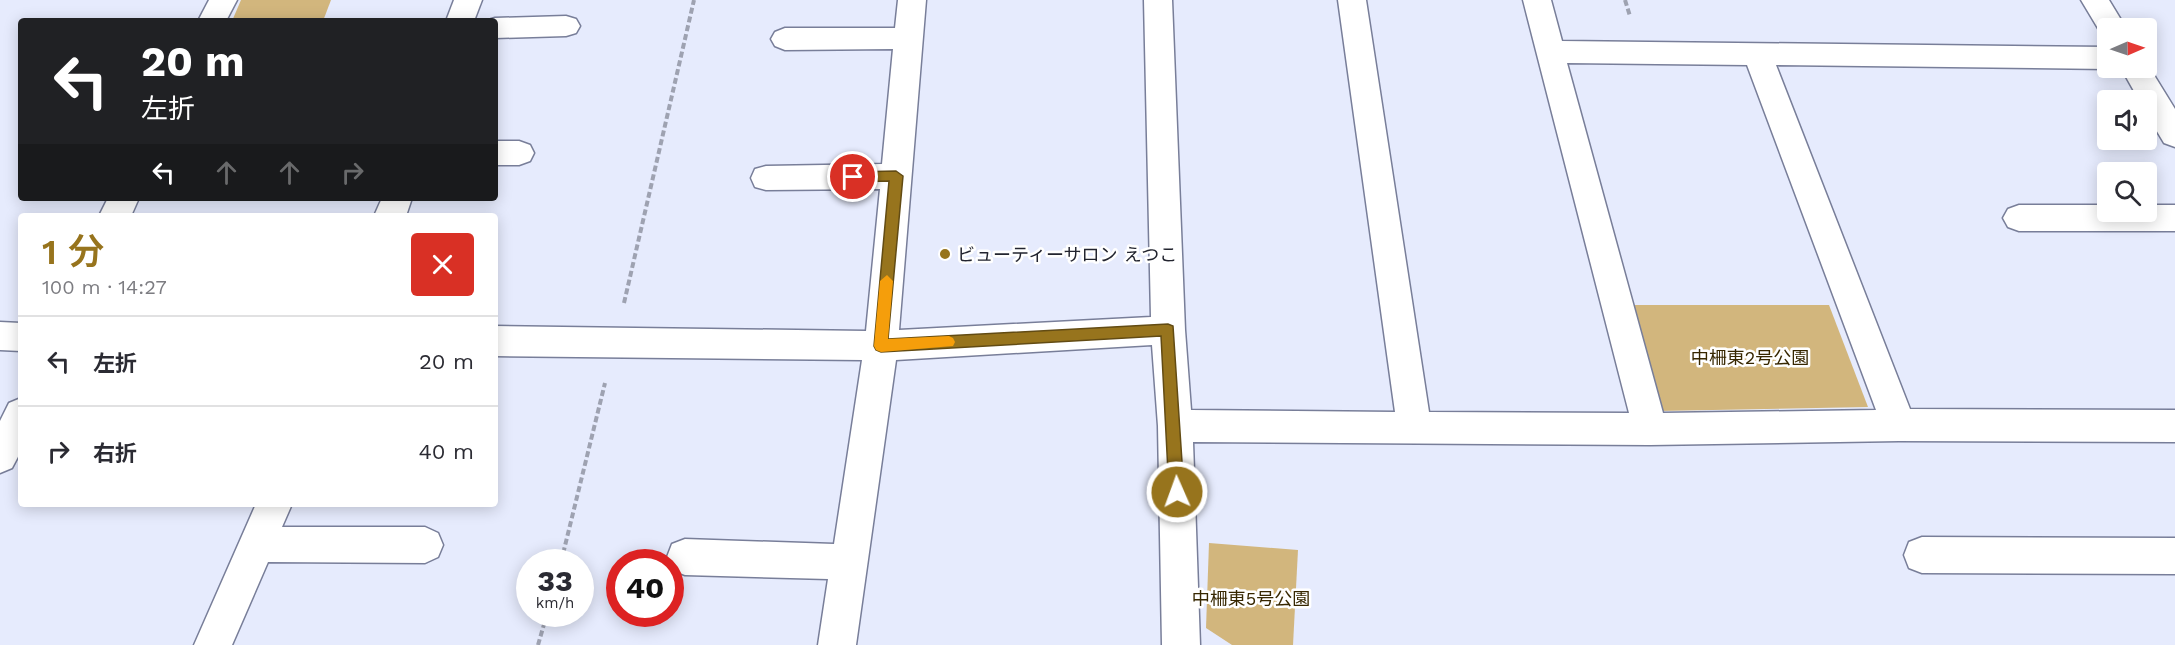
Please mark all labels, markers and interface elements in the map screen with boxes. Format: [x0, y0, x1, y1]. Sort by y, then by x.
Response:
north arrow [2097, 18, 2157, 78]
map controls [2097, 18, 2157, 222]
text: 20 m [141, 37, 245, 86]
icon: left [42, 42, 120, 120]
button: sound [2097, 90, 2157, 150]
text: 左折 [141, 93, 195, 125]
pin [827, 151, 878, 202]
icon: left [147, 156, 180, 189]
icon: ahead [210, 156, 243, 189]
icon: ahead [273, 156, 306, 189]
icon: right [336, 156, 369, 189]
icon: arrive [836, 160, 869, 193]
button: search [2097, 162, 2157, 222]
text: 1 分 [42, 231, 104, 273]
button: close [411, 233, 474, 296]
place label: ビューティーサロン えつこ [957, 244, 1177, 265]
marker: ビューティーサロン えつこ [938, 247, 952, 261]
text: 100 m · 14:27 [42, 275, 167, 299]
icon: left [42, 345, 75, 378]
park label: 中柵東2号公園 [1691, 347, 1809, 368]
text: 20 m [419, 349, 474, 374]
text: 左折 [93, 351, 137, 376]
icon: right [42, 435, 75, 468]
text: 40 m [418, 439, 474, 464]
text: 右折 [93, 441, 137, 466]
position arrow [1145, 460, 1209, 524]
speed limit sign: 40 [606, 549, 684, 627]
text: 33 [537, 563, 573, 598]
park label: 中柵東5号公園 [1192, 588, 1310, 609]
text: km/h [536, 594, 574, 612]

